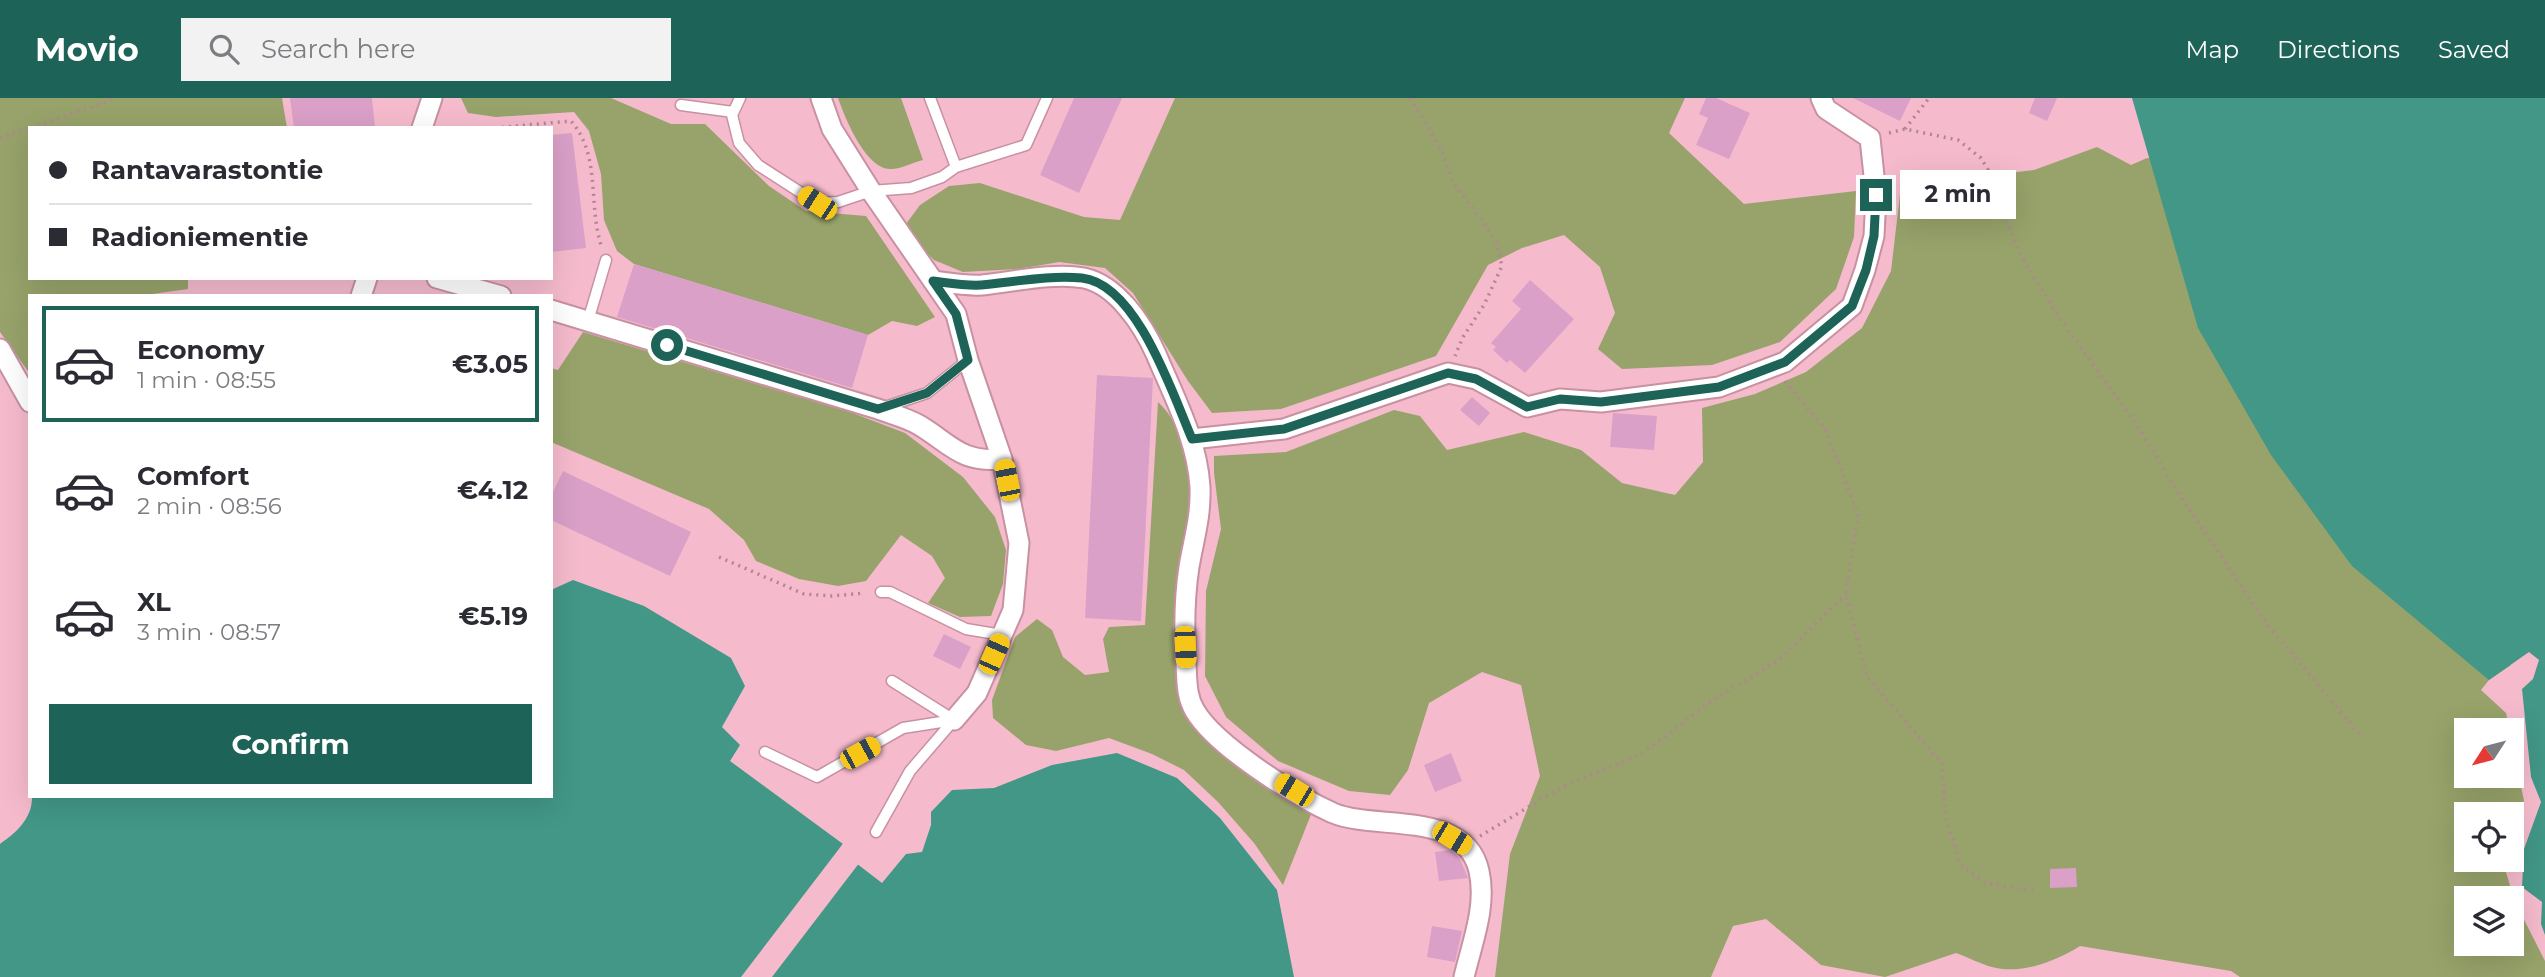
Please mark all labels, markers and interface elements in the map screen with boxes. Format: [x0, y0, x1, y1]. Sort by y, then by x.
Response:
search box [181, 18, 671, 81]
text: Movio [35, 29, 139, 69]
icon: search [205, 30, 243, 68]
text: Search here [261, 33, 416, 65]
text: Map [2186, 35, 2239, 64]
text: Directions [2277, 35, 2400, 64]
text: Saved [2438, 35, 2510, 64]
text: Rantavarastontie [91, 154, 323, 186]
callout: 2 min [1900, 170, 2016, 220]
route end [1860, 179, 1892, 211]
text: 2 min [1924, 180, 1992, 208]
car [794, 183, 841, 223]
text: Radioniementie [91, 221, 308, 253]
route start [651, 329, 683, 361]
icon: car [53, 333, 116, 396]
text: Economy [137, 334, 264, 366]
text: €3.05 [452, 348, 528, 380]
text: 1 min · 08:55 [137, 366, 276, 394]
car [993, 457, 1022, 503]
icon: car [53, 459, 116, 522]
text: Comfort [137, 460, 249, 492]
text: €4.12 [457, 474, 528, 506]
text: 2 min · 08:56 [137, 492, 282, 520]
icon: car [53, 585, 116, 648]
text: XL [137, 586, 171, 618]
text: €5.19 [459, 600, 528, 632]
text: 3 min · 08:57 [137, 618, 281, 646]
car [1174, 625, 1197, 669]
car [976, 631, 1013, 677]
button: Confirm [49, 704, 532, 784]
north arrow [2454, 718, 2524, 788]
map controls [2454, 718, 2524, 956]
car [837, 734, 884, 772]
car [1271, 770, 1318, 810]
button: locate [2454, 802, 2524, 872]
car [1429, 818, 1476, 858]
button: layers [2454, 886, 2524, 956]

